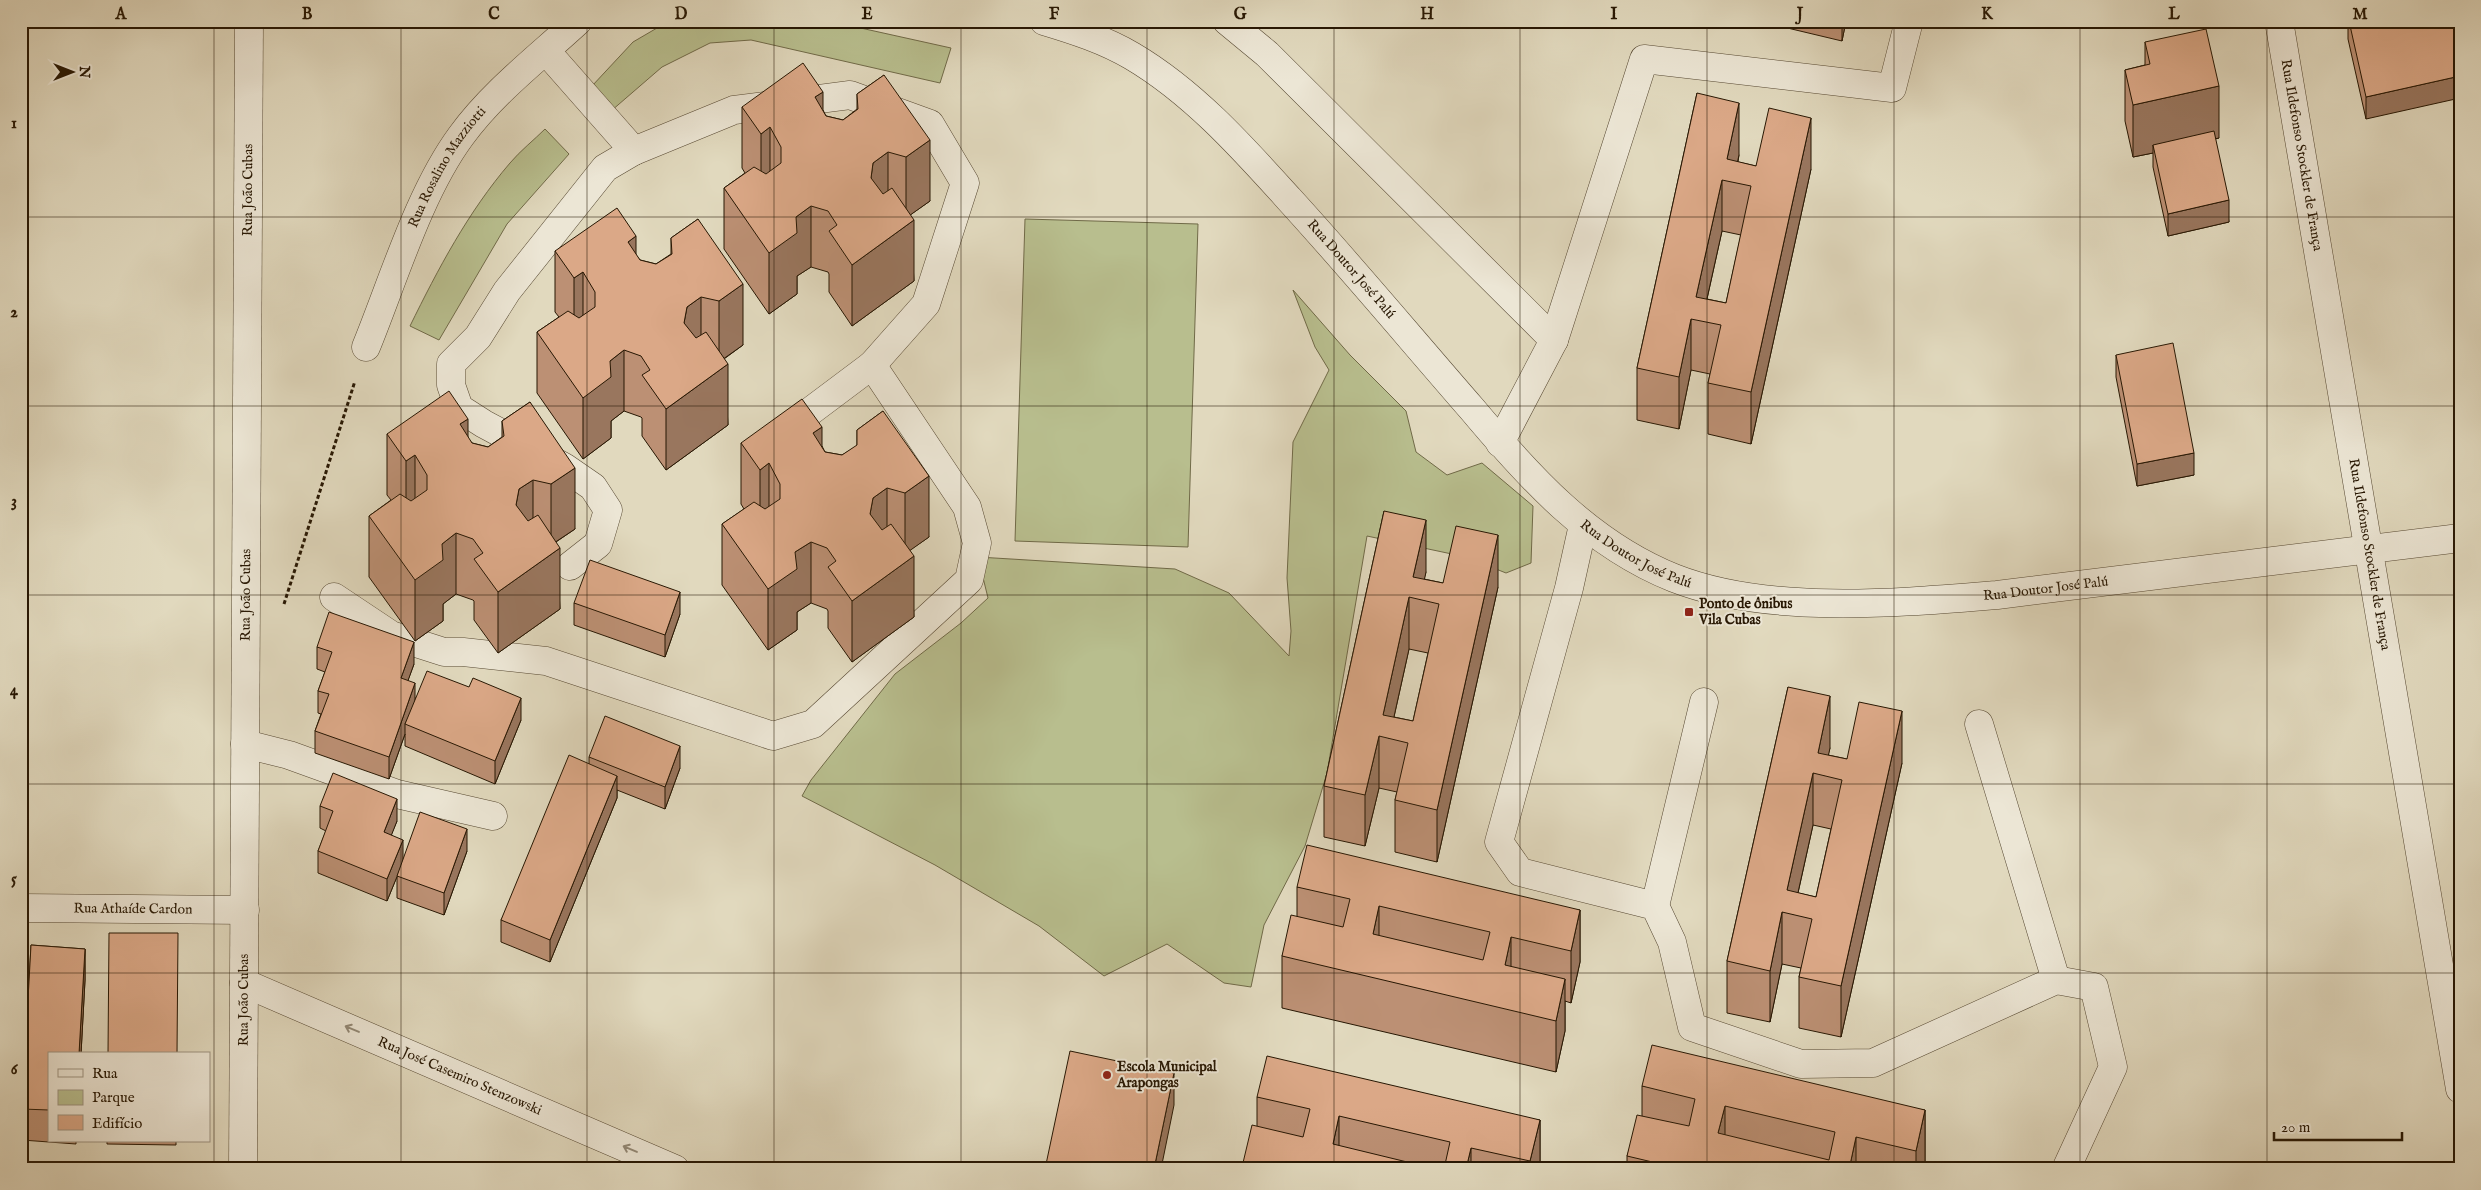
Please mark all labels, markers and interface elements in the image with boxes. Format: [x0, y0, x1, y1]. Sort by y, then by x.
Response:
text: A [115, 5, 128, 25]
text: B [302, 5, 313, 25]
text: C [488, 5, 500, 25]
text: D [675, 5, 688, 25]
text: E [861, 5, 873, 25]
text: F [1049, 5, 1060, 25]
text: G [1234, 5, 1247, 25]
text: H [1420, 5, 1434, 25]
text: I [1611, 5, 1618, 25]
text: J [1795, 5, 1804, 25]
text: K [1981, 5, 1994, 25]
text: L [2168, 5, 2180, 25]
text: M [2352, 5, 2368, 25]
north arrow [48, 48, 98, 98]
street label: Rua Ildefonso Stockler de França [2277, 58, 2327, 253]
text: N [75, 65, 93, 78]
street label: Rua Rosalino Mazziotti [404, 103, 490, 230]
text: 1 [11, 114, 17, 134]
street label: Rua João Cubas [239, 144, 257, 236]
street label: Rua Doutor José Palú [1303, 216, 1399, 323]
text: 2 [10, 303, 18, 323]
street label: Rua Ildefonso Stockler de França [2344, 457, 2395, 653]
text: 3 [11, 492, 17, 512]
street label: Rua Doutor José Palú [1576, 516, 1694, 593]
street label: Rua João Cubas [237, 549, 255, 641]
street label: Rua Doutor José Palú [1983, 572, 2109, 605]
place label: Ponto de ônibus Vila Cubas [1698, 595, 1792, 629]
marker: Ponto de ônibus Vila Cubas [1683, 606, 1695, 618]
text: 4 [10, 681, 19, 701]
text: 5 [11, 870, 17, 890]
street label: Rua Athaíde Cardon [73, 899, 193, 919]
street label: Rua João Cubas [235, 954, 253, 1046]
one-way arrow [345, 1024, 360, 1034]
street label: Rua José Casemiro Stenzowski [375, 1033, 545, 1120]
legend [48, 1052, 210, 1142]
place label: Escola Municipal Arapongas [1116, 1058, 1218, 1092]
text: 6 [11, 1060, 19, 1080]
text: Rua [92, 1064, 118, 1083]
marker: Escola Municipal Arapongas [1101, 1069, 1113, 1081]
text: Parque [92, 1088, 135, 1107]
scale bar [2274, 1110, 2401, 1142]
text: Edifício [92, 1114, 142, 1133]
text: 20 m [2281, 1118, 2311, 1137]
one-way arrow [623, 1144, 638, 1154]

